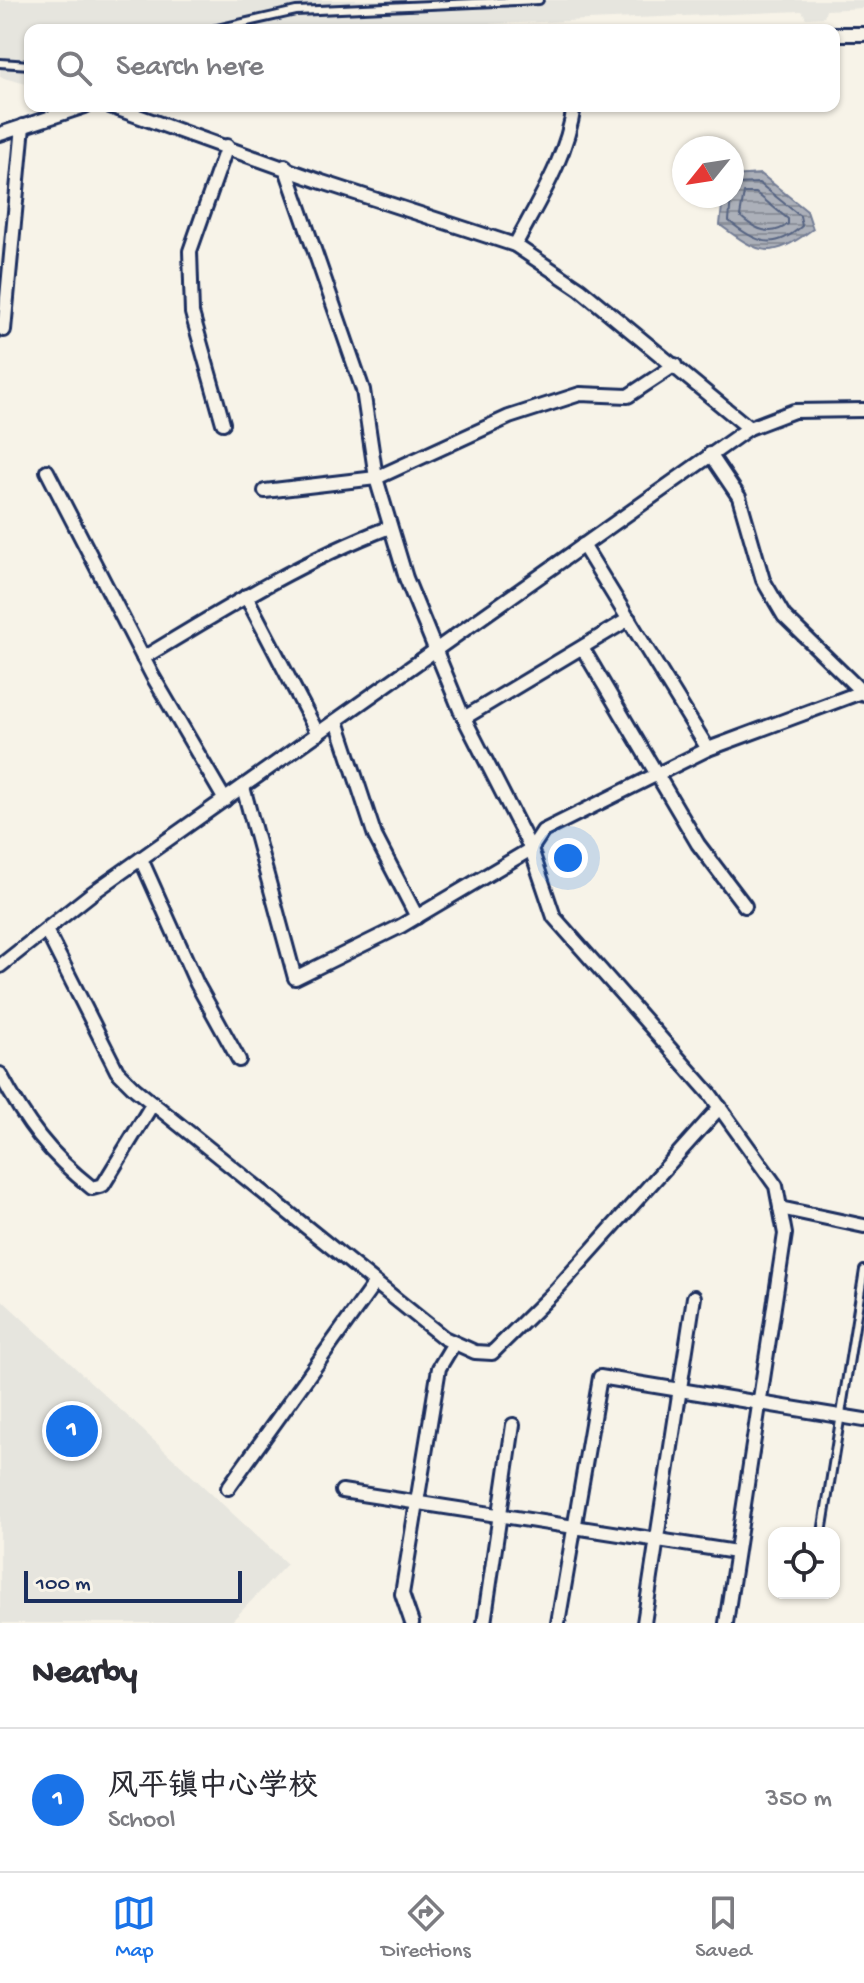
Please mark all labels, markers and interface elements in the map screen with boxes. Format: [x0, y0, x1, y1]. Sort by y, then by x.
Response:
search box [24, 24, 840, 112]
icon: search [52, 46, 96, 90]
text: Search here [116, 51, 264, 86]
north arrow [672, 136, 744, 208]
your location [548, 838, 588, 878]
pin: 1 [46, 1401, 98, 1461]
map controls [768, 1527, 840, 1599]
button: locate [768, 1527, 840, 1599]
scale bar [24, 1567, 242, 1603]
text: 100 m [36, 1572, 91, 1598]
text: Nearby [32, 1655, 137, 1695]
text: 风平镇中心学校 [108, 1771, 318, 1806]
text: 1 [53, 1785, 63, 1816]
text: 350 m [765, 1785, 832, 1816]
text: School [108, 1806, 176, 1837]
tab: Map [112, 1891, 156, 1965]
tab: Directions [381, 1891, 471, 1965]
tab: Saved [695, 1891, 752, 1965]

